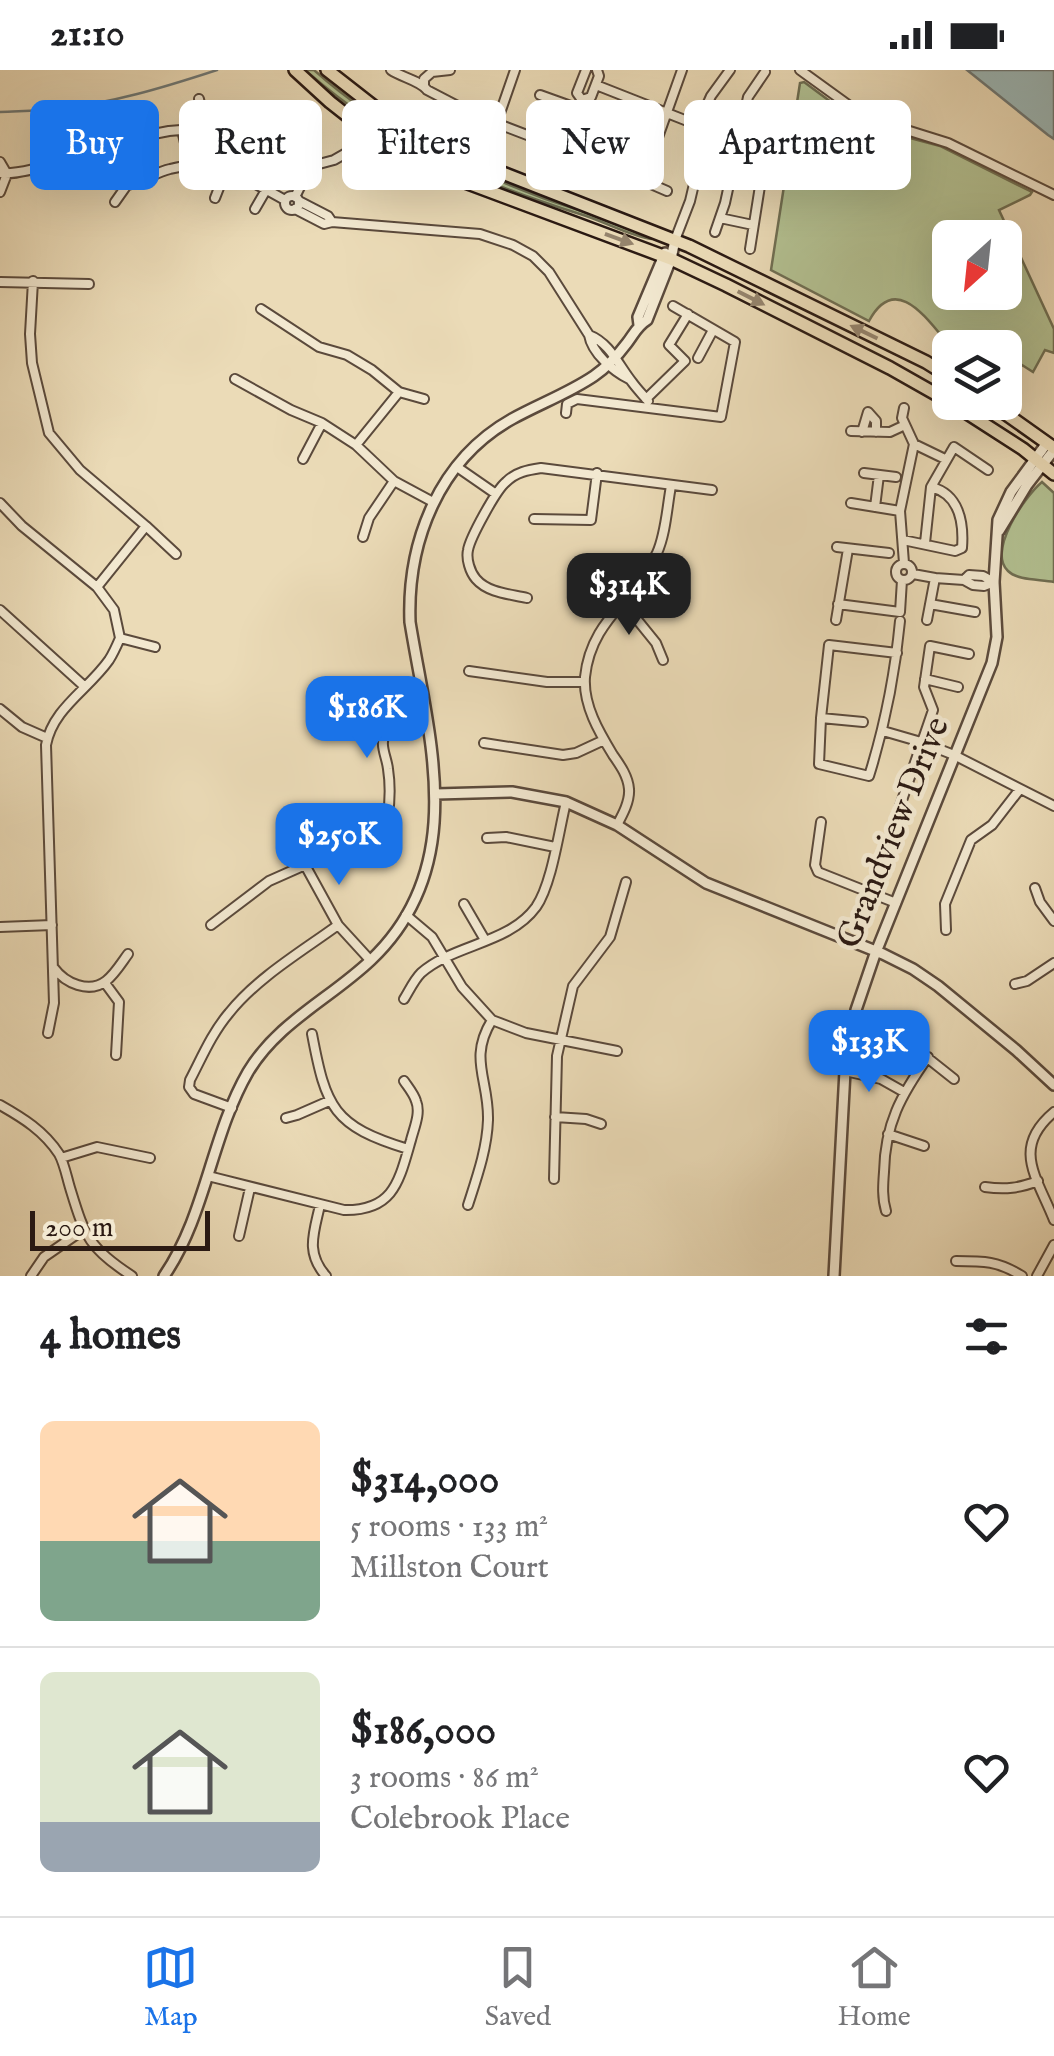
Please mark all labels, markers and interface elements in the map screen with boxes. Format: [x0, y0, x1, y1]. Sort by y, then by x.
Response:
text: 21:10 [50, 11, 125, 59]
chip: Buy [30, 100, 159, 190]
chip: Rent [179, 100, 322, 190]
chip: Filters [342, 100, 506, 190]
chip: New [526, 100, 664, 190]
chip: Apartment [684, 100, 911, 190]
north arrow [932, 220, 1022, 310]
map controls [932, 220, 1022, 420]
one-way arrow [604, 232, 634, 247]
one-way arrow [737, 289, 766, 306]
one-way arrow [849, 323, 878, 340]
button: layers [932, 330, 1022, 420]
pin: $314K [559, 553, 699, 638]
text: $314K [589, 565, 669, 606]
pin: $186K [297, 676, 437, 761]
text: $186K [328, 688, 406, 729]
street label: Grandview Drive [827, 711, 961, 955]
pin: $250K [269, 803, 409, 888]
text: $250K [298, 815, 380, 856]
pin: $133K [799, 1010, 939, 1095]
text: $133K [831, 1022, 907, 1063]
scale bar [30, 1206, 210, 1250]
text: 200 m [45, 1211, 113, 1246]
icon: filters [959, 1309, 1014, 1364]
text: 4 homes [40, 1310, 181, 1363]
text: $314,000 [350, 1454, 499, 1507]
icon: home [120, 1461, 240, 1581]
icon: heart [959, 1494, 1014, 1549]
text: 5 rooms · 133 m² [350, 1507, 548, 1548]
text: Millston Court [350, 1548, 549, 1589]
text: $186,000 [350, 1705, 496, 1758]
icon: home [120, 1712, 240, 1832]
icon: heart [959, 1745, 1014, 1800]
text: 3 rooms · 86 m² [350, 1758, 539, 1799]
text: Colebrook Place [350, 1799, 570, 1840]
tab: Map [143, 1940, 198, 2035]
tab: Saved [485, 1940, 551, 2035]
tab: Home [838, 1940, 911, 2035]

